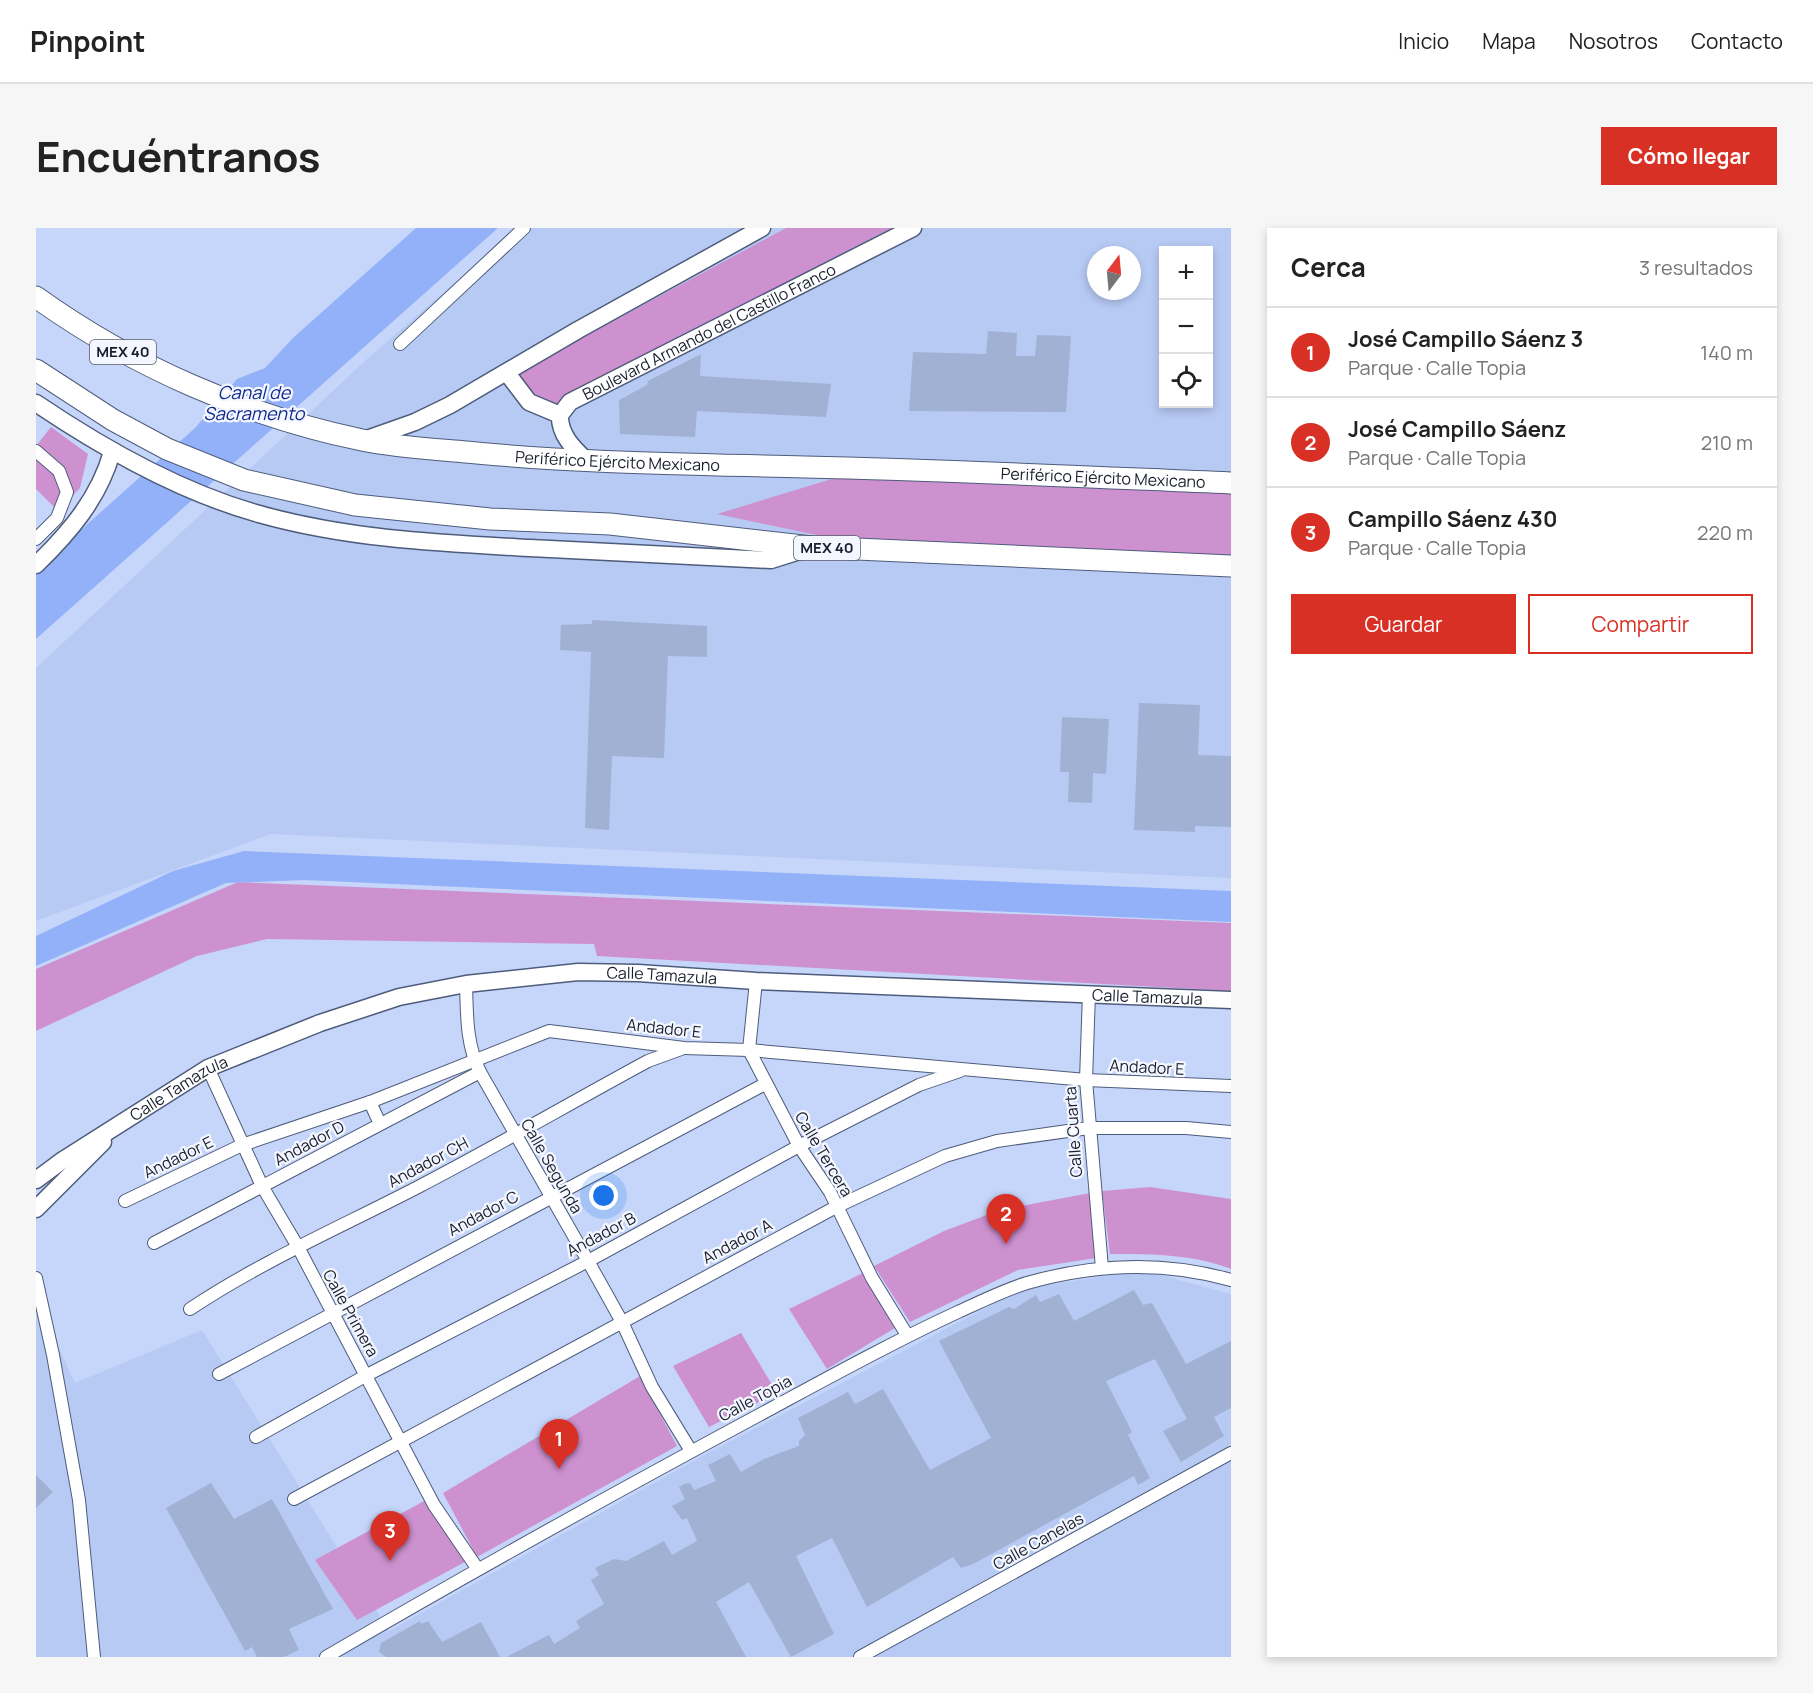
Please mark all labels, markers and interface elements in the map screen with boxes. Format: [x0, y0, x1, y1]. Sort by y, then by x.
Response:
text: Pinpoint [30, 22, 145, 60]
text: Inicio [1398, 27, 1449, 55]
text: Mapa [1482, 27, 1536, 55]
text: Nosotros [1569, 27, 1658, 55]
text: Contacto [1691, 27, 1783, 55]
text: Encuéntranos [36, 127, 321, 185]
button: Cómo llegar [1601, 127, 1777, 185]
north arrow [1087, 246, 1141, 300]
map controls [1159, 246, 1213, 408]
button: + [1159, 246, 1213, 300]
text: Cerca [1291, 249, 1366, 285]
text: 3 resultados [1639, 254, 1753, 281]
street label: Boulevard Armando del Castillo Franco [579, 258, 839, 405]
button: − [1159, 300, 1213, 354]
text: José Campillo Sáenz 3 [1348, 324, 1583, 354]
text: 1 [1306, 339, 1315, 366]
text: 140 m [1700, 339, 1753, 366]
road number: MEX 40 [90, 340, 156, 364]
button: locate [1159, 354, 1213, 408]
text: Parque · Calle Topia [1348, 354, 1526, 381]
water label: Canal de Sacramento [204, 380, 306, 425]
text: José Campillo Sáenz [1348, 414, 1566, 444]
text: 2 [1305, 429, 1316, 456]
text: 210 m [1701, 429, 1753, 456]
text: Parque · Calle Topia [1348, 444, 1526, 471]
street label: Periférico Ejército Mexicano [514, 445, 720, 476]
street label: Periférico Ejército Mexicano [1000, 462, 1206, 493]
text: Campillo Sáenz 430 [1348, 504, 1557, 534]
text: 3 [1305, 519, 1316, 546]
text: 220 m [1697, 519, 1753, 546]
text: Parque · Calle Topia [1348, 534, 1526, 561]
road number: MEX 40 [794, 536, 860, 560]
button: Guardar [1291, 594, 1516, 654]
button: Compartir [1528, 594, 1753, 654]
street label: Calle Tamazula [606, 961, 718, 989]
street label: Calle Tamazula [1092, 983, 1203, 1010]
street label: Andador E [626, 1013, 702, 1043]
street label: Calle Tamazula [125, 1050, 231, 1126]
street label: Andador E [1109, 1054, 1185, 1080]
street label: Calle Cuarta [1059, 1086, 1087, 1178]
street label: Calle Tercera [790, 1107, 858, 1201]
street label: Calle Segunda [516, 1114, 588, 1218]
street label: Andador D [270, 1115, 348, 1171]
street label: Andador E [139, 1131, 217, 1183]
street label: Andador CH [384, 1132, 472, 1192]
your location [589, 1181, 618, 1210]
street label: Andador C [444, 1185, 522, 1241]
pin: 2 [986, 1194, 1026, 1244]
street label: Andador B [562, 1206, 640, 1261]
street label: Andador A [698, 1213, 776, 1269]
street label: Calle Primera [318, 1265, 384, 1361]
street label: Calle Topia [714, 1369, 796, 1427]
pin: 1 [540, 1420, 578, 1469]
street label: Calle Canelas [989, 1507, 1087, 1575]
pin: 3 [370, 1512, 410, 1561]

